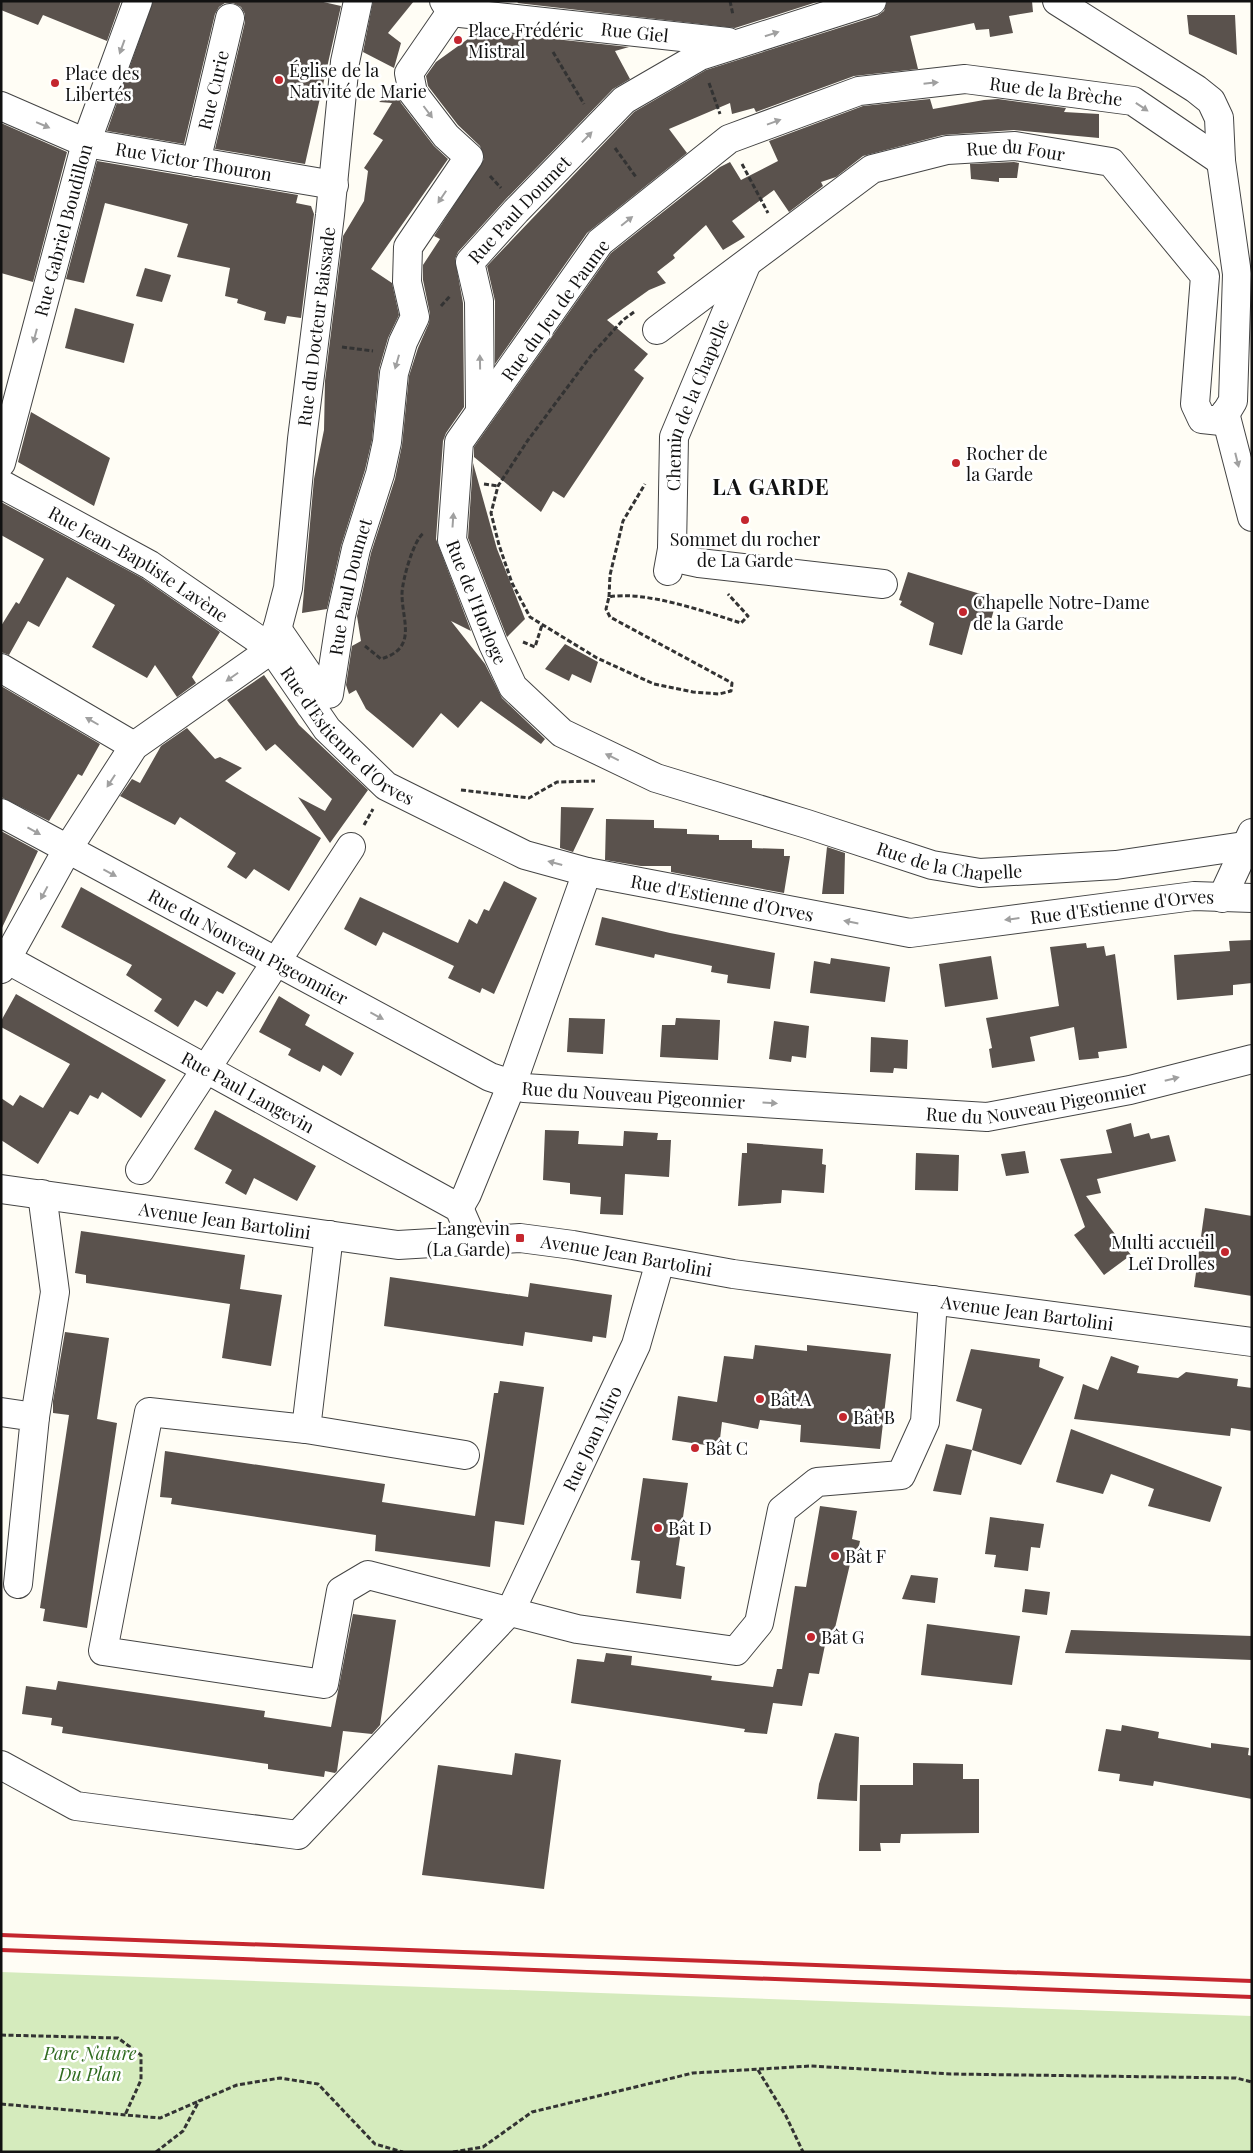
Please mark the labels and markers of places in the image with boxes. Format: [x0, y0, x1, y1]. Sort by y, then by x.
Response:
place label: Place Frédéric Mistral [468, 18, 584, 63]
marker: Place Frédéric Mistral [452, 34, 464, 46]
place label: Église de la Nativité de Marie [289, 58, 427, 103]
place label: Place des Libertés [65, 61, 139, 106]
marker: Église de la Nativité de Marie [273, 74, 285, 86]
marker: Place des Libertés [49, 77, 61, 89]
place label: Rocher de la Garde [966, 441, 1048, 486]
marker: Rocher de la Garde [950, 457, 962, 469]
marker: Sommet du rocher de La Garde [739, 514, 751, 526]
place label: Sommet du rocher de La Garde [670, 527, 820, 572]
place label: Chapelle Notre-Dame de la Garde [973, 590, 1150, 635]
marker: Chapelle Notre-Dame de la Garde [957, 606, 969, 618]
place label: Langevin (La Garde) [427, 1216, 510, 1261]
place label: Multi accueil Leï Drolles [1111, 1230, 1215, 1275]
marker: Langevin (La Garde) [514, 1232, 526, 1244]
marker: Multi accueil Leï Drolles [1219, 1246, 1231, 1258]
place label: Bât A [770, 1387, 812, 1411]
marker: Bât A [754, 1393, 766, 1405]
place label: Bât B [853, 1405, 895, 1429]
marker: Bât B [837, 1411, 849, 1423]
place label: Bât C [705, 1436, 748, 1460]
marker: Bât C [689, 1442, 701, 1454]
place label: Bât D [668, 1516, 712, 1540]
marker: Bât D [652, 1522, 664, 1534]
place label: Bât F [845, 1544, 886, 1568]
marker: Bât F [829, 1550, 841, 1562]
place label: Bât G [821, 1625, 865, 1649]
marker: Bât G [805, 1631, 817, 1643]

